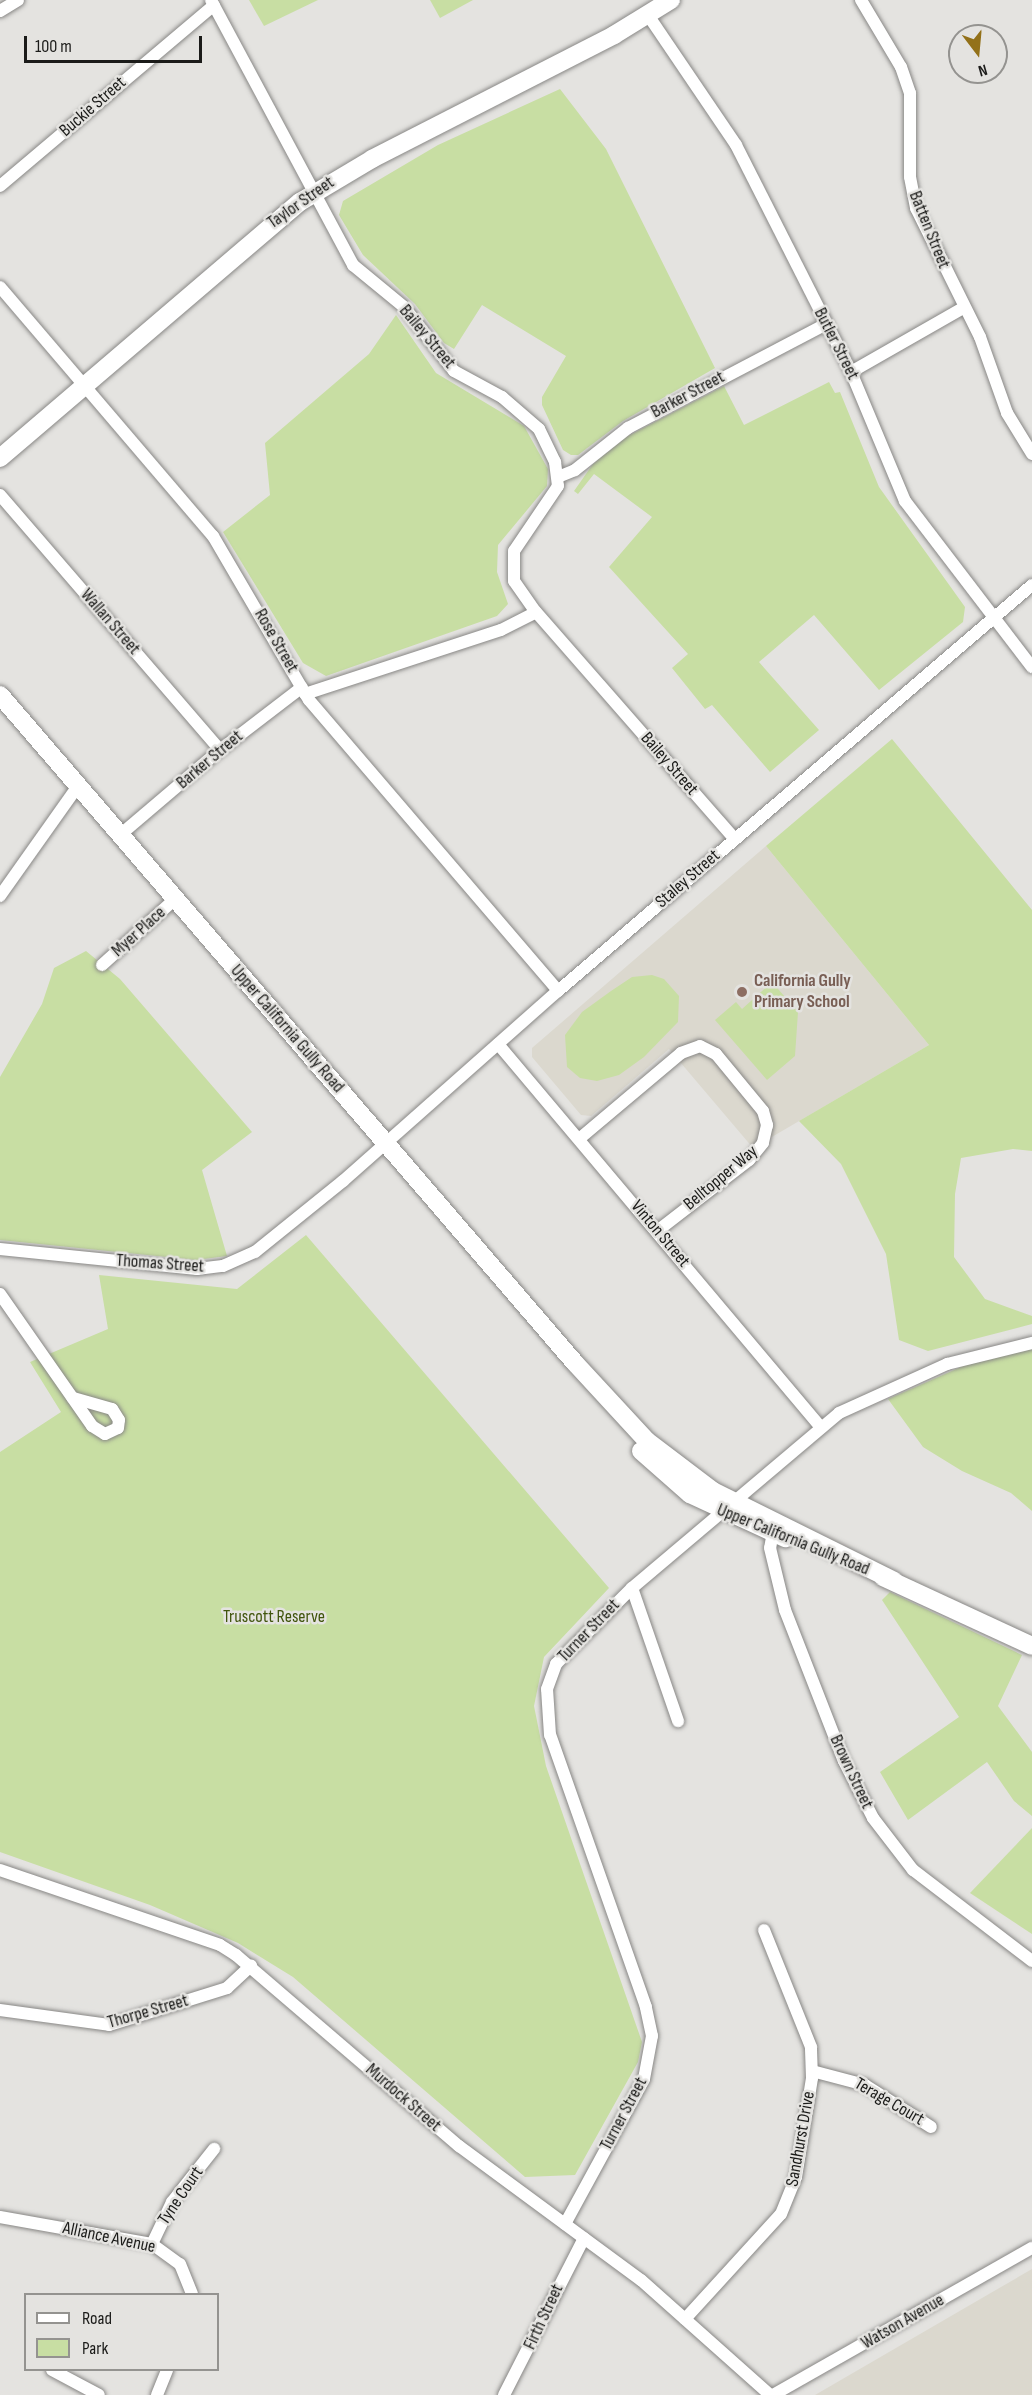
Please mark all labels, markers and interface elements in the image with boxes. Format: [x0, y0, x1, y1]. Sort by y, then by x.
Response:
scale bar [27, 24, 206, 62]
north arrow [948, 24, 1008, 84]
text: 100 m [35, 36, 72, 57]
text: N [976, 60, 989, 80]
street label: Buckie Street [55, 72, 131, 142]
street label: Taylor Street [263, 172, 339, 234]
street label: Batten Street [904, 188, 954, 272]
street label: Bailey Street [394, 301, 460, 373]
street label: Butler Street [809, 305, 863, 383]
street label: Barker Street [648, 367, 728, 423]
street label: Wallan Street [75, 585, 145, 659]
street label: Rose Street [249, 605, 303, 677]
street label: Barker Street [172, 726, 248, 794]
street label: Bailey Street [636, 728, 702, 800]
street label: Staley Street [651, 845, 725, 913]
street label: Myer Place [108, 902, 170, 962]
street label: Upper California Gully Road [225, 960, 349, 1098]
place label: California Gully Primary School [754, 971, 851, 1014]
marker: California Gully Primary School [735, 985, 749, 999]
street label: Belltopper Way [680, 1141, 762, 1215]
street label: Vinton Street [626, 1196, 694, 1272]
street label: Thomas Street [115, 1250, 205, 1278]
street label: Upper California Gully Road [713, 1499, 873, 1581]
street label: Turner Street [554, 1595, 624, 1667]
park label: Truscott Reserve [223, 1606, 325, 1628]
street label: Brown Street [825, 1732, 877, 1812]
street label: Thorpe Street [105, 1990, 191, 2034]
street label: Murdock Street [361, 2059, 445, 2137]
street label: Terage Court [850, 2073, 928, 2131]
street label: Turner Street [596, 2074, 652, 2154]
street label: Sandhurst Drive [782, 2090, 820, 2188]
street label: Tyne Court [154, 2163, 208, 2229]
street label: Alliance Avenue [61, 2218, 157, 2258]
street label: Firth Street [519, 2281, 569, 2353]
street label: Watson Avenue [858, 2290, 948, 2354]
legend [24, 2293, 219, 2371]
text: Road [82, 2308, 112, 2329]
text: Park [82, 2338, 108, 2359]

